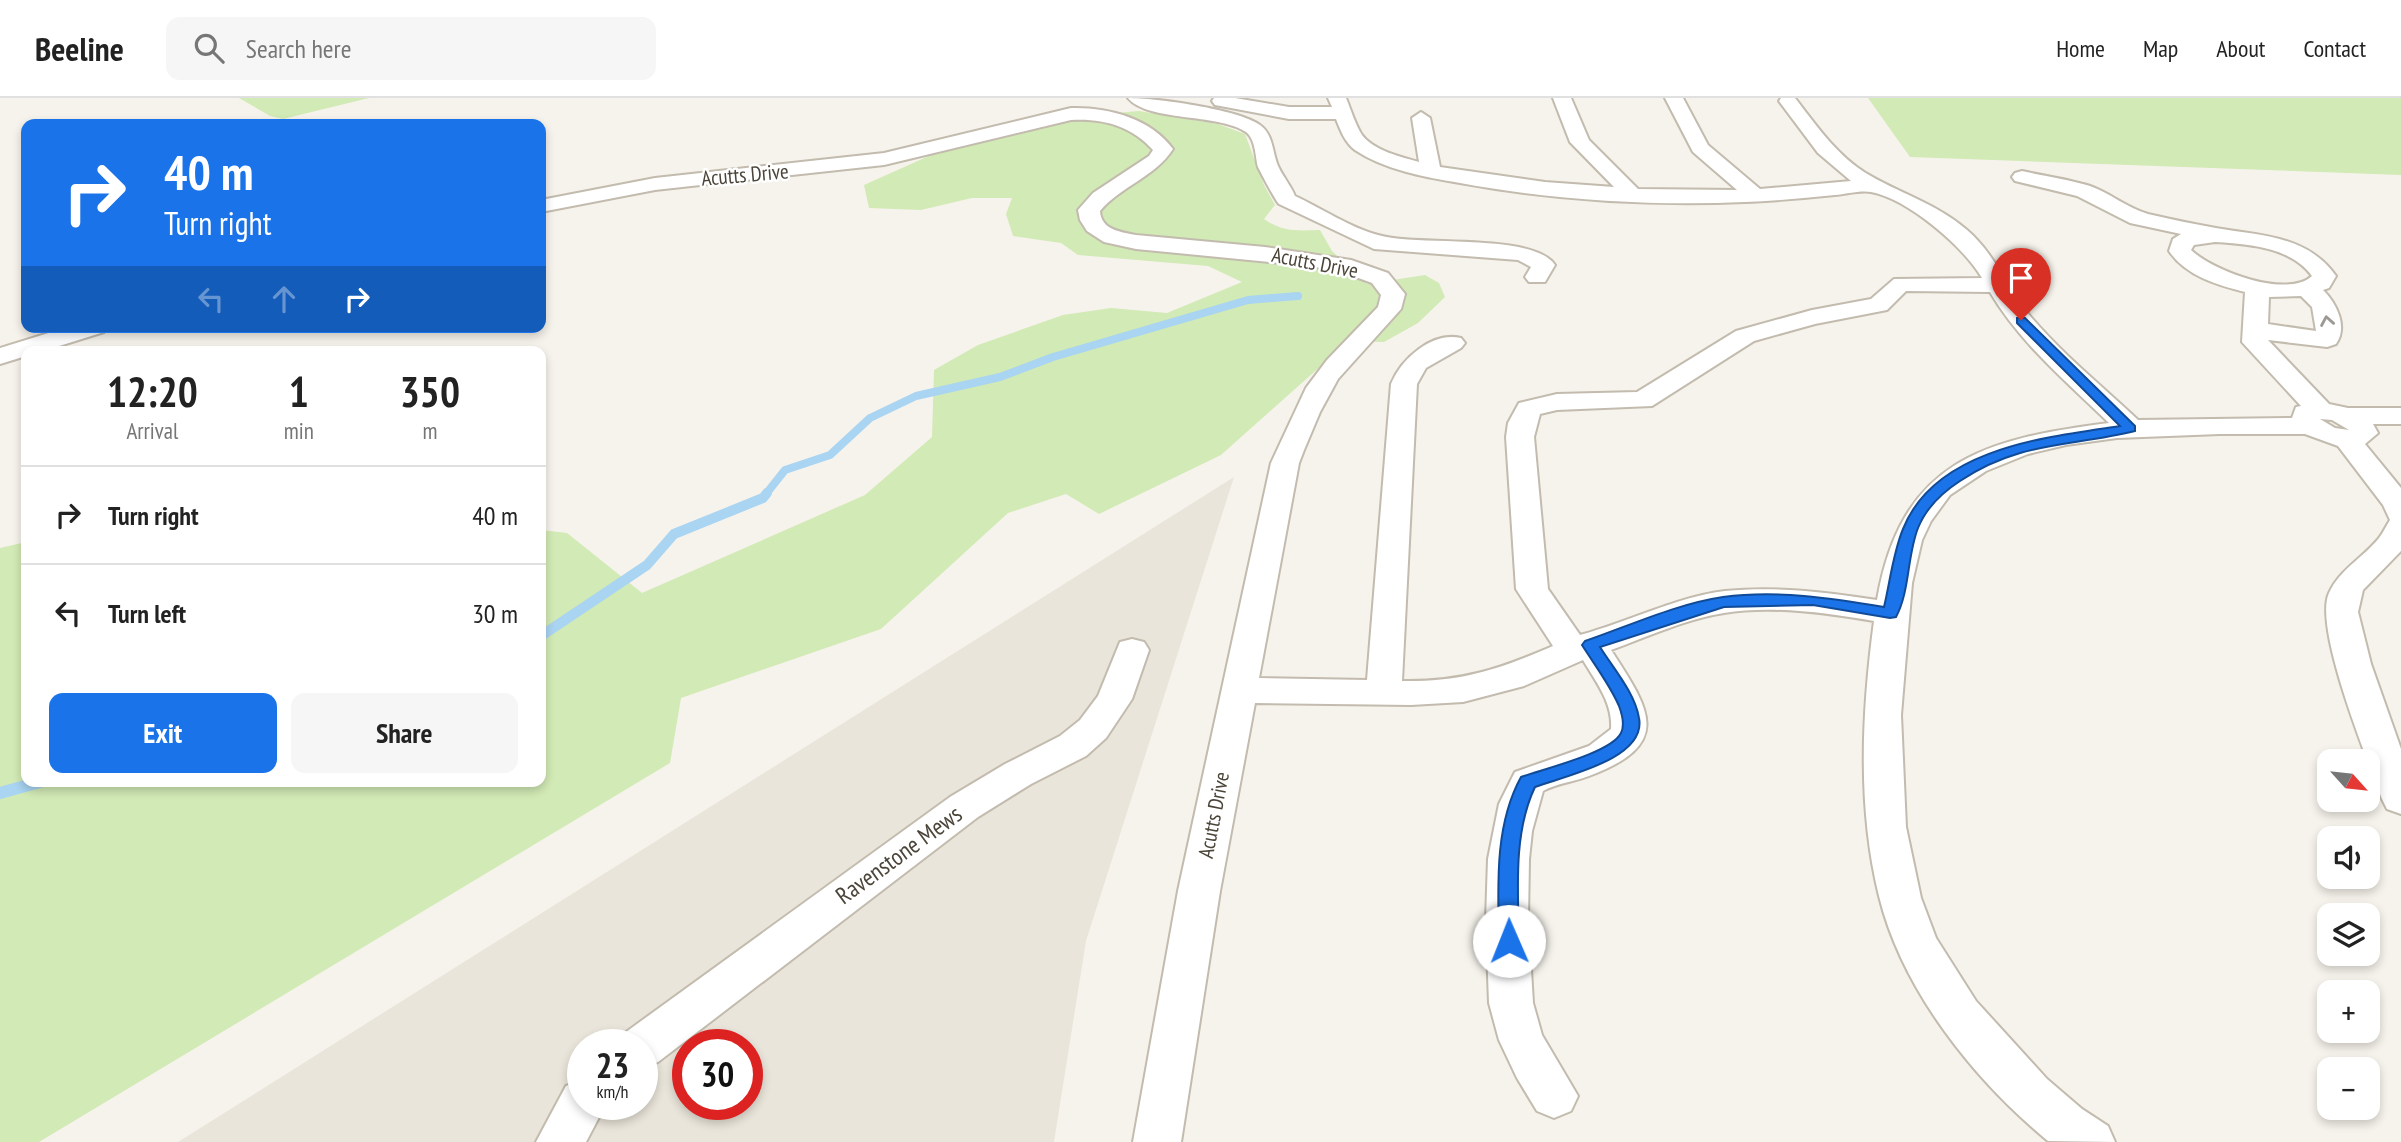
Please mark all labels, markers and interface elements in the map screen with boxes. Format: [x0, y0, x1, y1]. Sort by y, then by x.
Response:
search box [166, 17, 656, 80]
text: Beeline [35, 27, 124, 70]
icon: search [190, 29, 228, 67]
text: Search here [246, 32, 351, 65]
text: Home [2056, 33, 2105, 64]
text: Map [2143, 33, 2178, 64]
text: About [2216, 33, 2265, 64]
text: Contact [2303, 33, 2366, 64]
text: 40 m [164, 140, 253, 204]
icon: right [49, 147, 140, 238]
street label: Acutts Drive [700, 157, 790, 192]
text: Turn right [164, 202, 272, 244]
street label: Acutts Drive [1270, 241, 1361, 284]
pin [1991, 248, 2051, 320]
icon: arrive [2002, 259, 2040, 297]
icon: left [192, 280, 230, 318]
icon: ahead [265, 280, 303, 318]
icon: right [338, 280, 376, 318]
one-way arrow [2320, 315, 2335, 327]
text: 12:20 [107, 364, 198, 419]
text: 1 [289, 364, 309, 419]
text: 350 [400, 364, 460, 419]
text: Arrival [126, 416, 178, 445]
text: min [284, 416, 314, 445]
text: m [422, 416, 437, 445]
icon: right [49, 496, 87, 534]
text: Turn right [108, 499, 199, 532]
text: 40 m [472, 499, 518, 532]
icon: left [49, 594, 87, 632]
text: Turn left [108, 597, 186, 630]
text: 30 m [472, 597, 518, 630]
button: Exit [49, 693, 277, 773]
button: Share [291, 693, 518, 773]
north arrow [2317, 749, 2380, 812]
map controls [2317, 749, 2380, 1120]
street label: Acutts Drive [1192, 769, 1235, 860]
street label: Ravenstone Mews [829, 798, 968, 911]
button: sound [2317, 826, 2380, 889]
button: layers [2317, 903, 2380, 966]
position arrow [1472, 904, 1546, 978]
button: + [2317, 980, 2380, 1043]
speed limit sign: 30 [672, 1029, 763, 1120]
text: 23 [596, 1042, 629, 1088]
button: − [2317, 1057, 2380, 1120]
text: km/h [597, 1080, 628, 1103]

